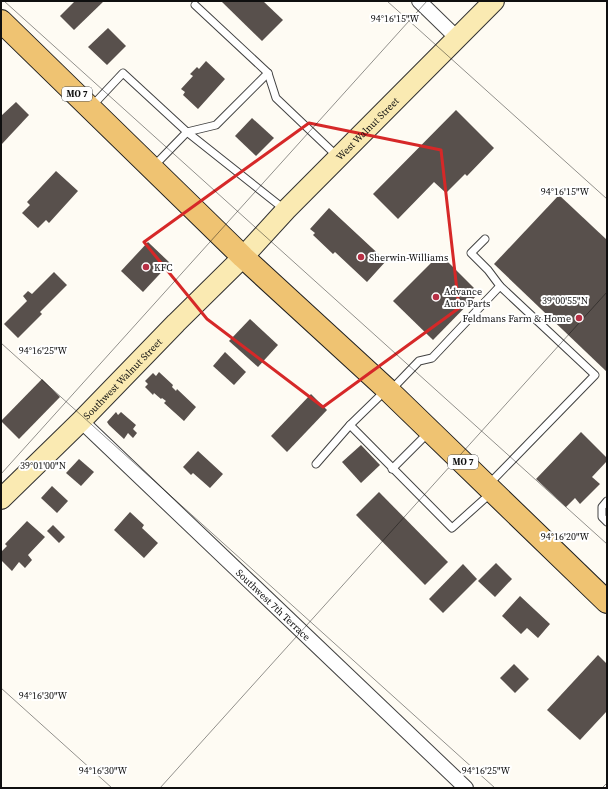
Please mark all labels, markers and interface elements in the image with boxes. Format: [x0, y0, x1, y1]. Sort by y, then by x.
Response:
text: 94°16'15"W [371, 12, 420, 25]
road number: MO 7 [62, 87, 92, 101]
street label: West Walnut Street [333, 94, 402, 163]
text: 94°16'15"W [541, 185, 590, 198]
place label: Sherwin-Williams [369, 251, 448, 264]
marker: Sherwin-Williams [356, 252, 366, 262]
place label: KFC [154, 261, 173, 274]
marker: KFC [141, 262, 151, 272]
place label: Advance Auto Parts [444, 285, 490, 310]
marker: Advance Auto Parts [431, 292, 441, 302]
text: 39°00'55"N [542, 294, 588, 307]
place label: Feldmans Farm & Home [462, 312, 571, 325]
marker: Feldmans Farm & Home [574, 313, 584, 323]
street label: Southwest Walnut Street [80, 335, 165, 422]
text: 94°16'25"W [19, 344, 68, 357]
road number: MO 7 [448, 455, 478, 469]
text: 39°01'00"N [20, 459, 66, 472]
text: 94°16'20"W [541, 530, 590, 543]
street label: Southwest 7th Terrace [234, 566, 314, 643]
text: 94°16'30"W [19, 689, 68, 702]
text: 94°16'30"W [79, 764, 128, 777]
text: 94°16'25"W [462, 764, 511, 777]

